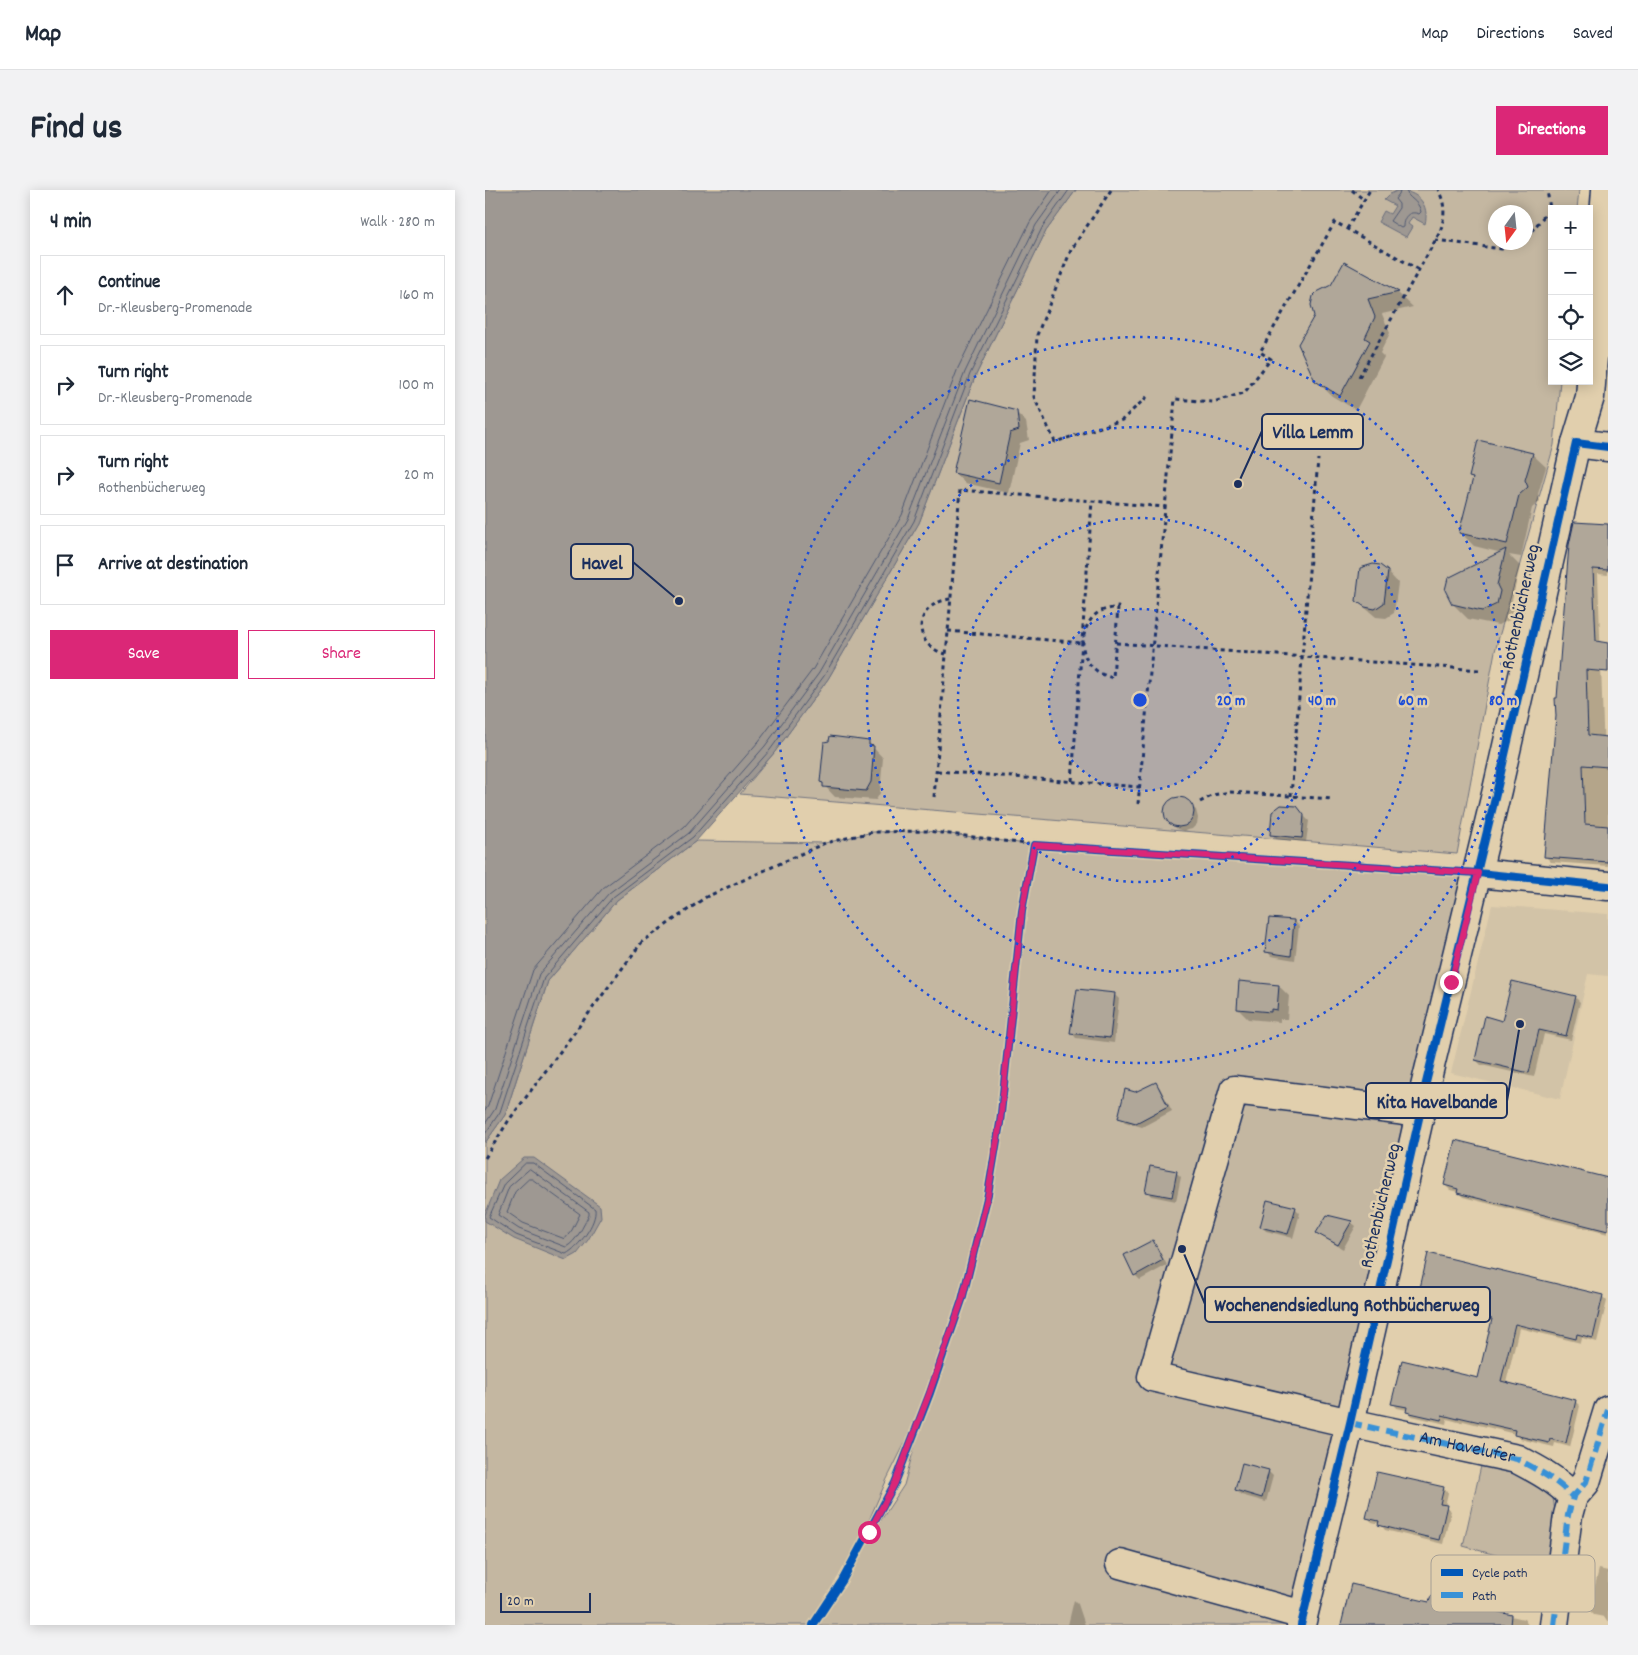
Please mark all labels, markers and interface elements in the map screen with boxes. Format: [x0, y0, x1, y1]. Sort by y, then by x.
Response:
text: Map [25, 18, 61, 52]
text: Map [1421, 22, 1448, 47]
text: Directions [1476, 22, 1545, 47]
text: Saved [1573, 22, 1613, 47]
text: Find us [30, 105, 122, 155]
button: Directions [1496, 106, 1608, 155]
north arrow [1488, 205, 1533, 250]
map controls [1548, 205, 1593, 385]
button: + [1548, 205, 1593, 250]
text: 4 min [50, 208, 92, 238]
text: Walk · 280 m [360, 211, 435, 234]
button: − [1548, 250, 1593, 295]
text: Continue [98, 270, 160, 297]
icon: ahead [51, 281, 79, 309]
text: 160 m [399, 284, 434, 307]
button: locate [1548, 295, 1593, 340]
text: Dr.-Kleusberg-Promenade [98, 297, 252, 320]
button: layers [1548, 340, 1593, 385]
text: Turn right [98, 360, 169, 387]
icon: right [51, 371, 79, 399]
text: 100 m [398, 374, 434, 397]
text: Dr.-Kleusberg-Promenade [98, 387, 252, 410]
callout: Villa Lemm [1262, 414, 1363, 449]
text: Villa Lemm [1272, 420, 1354, 448]
text: Turn right [98, 450, 169, 477]
icon: right [51, 461, 79, 489]
text: 20 m [404, 464, 434, 487]
text: Rothenbücherweg [98, 477, 206, 500]
street label: Rothenbücherweg [1496, 542, 1548, 672]
callout: Havel [571, 544, 633, 579]
icon: arrive [51, 551, 79, 579]
text: Havel [581, 551, 623, 579]
text: Arrive at destination [98, 552, 248, 579]
button: Save [50, 630, 238, 679]
button: Share [248, 630, 435, 679]
centre of rings [1131, 691, 1149, 709]
text: 20 m [1217, 691, 1245, 713]
text: 40 m [1308, 691, 1336, 713]
text: 60 m [1398, 691, 1428, 713]
text: 80 m [1489, 691, 1517, 713]
route end [1440, 971, 1463, 994]
callout: Kita Havelbande [1366, 1083, 1507, 1118]
text: Kita Havelbande [1376, 1090, 1498, 1118]
street label: Rothenbücherweg [1354, 1141, 1410, 1271]
callout: Wochenendsiedlung Rothbücherweg [1205, 1287, 1490, 1322]
text: Wochenendsiedlung Rothbücherweg [1214, 1293, 1480, 1321]
street label: Am Havelufer [1416, 1425, 1518, 1472]
route start [858, 1521, 881, 1544]
legend [1431, 1555, 1595, 1612]
text: Cycle path [1472, 1564, 1528, 1584]
text: Path [1472, 1587, 1497, 1607]
scale bar [500, 1590, 591, 1613]
text: 20 m [507, 1592, 534, 1612]

